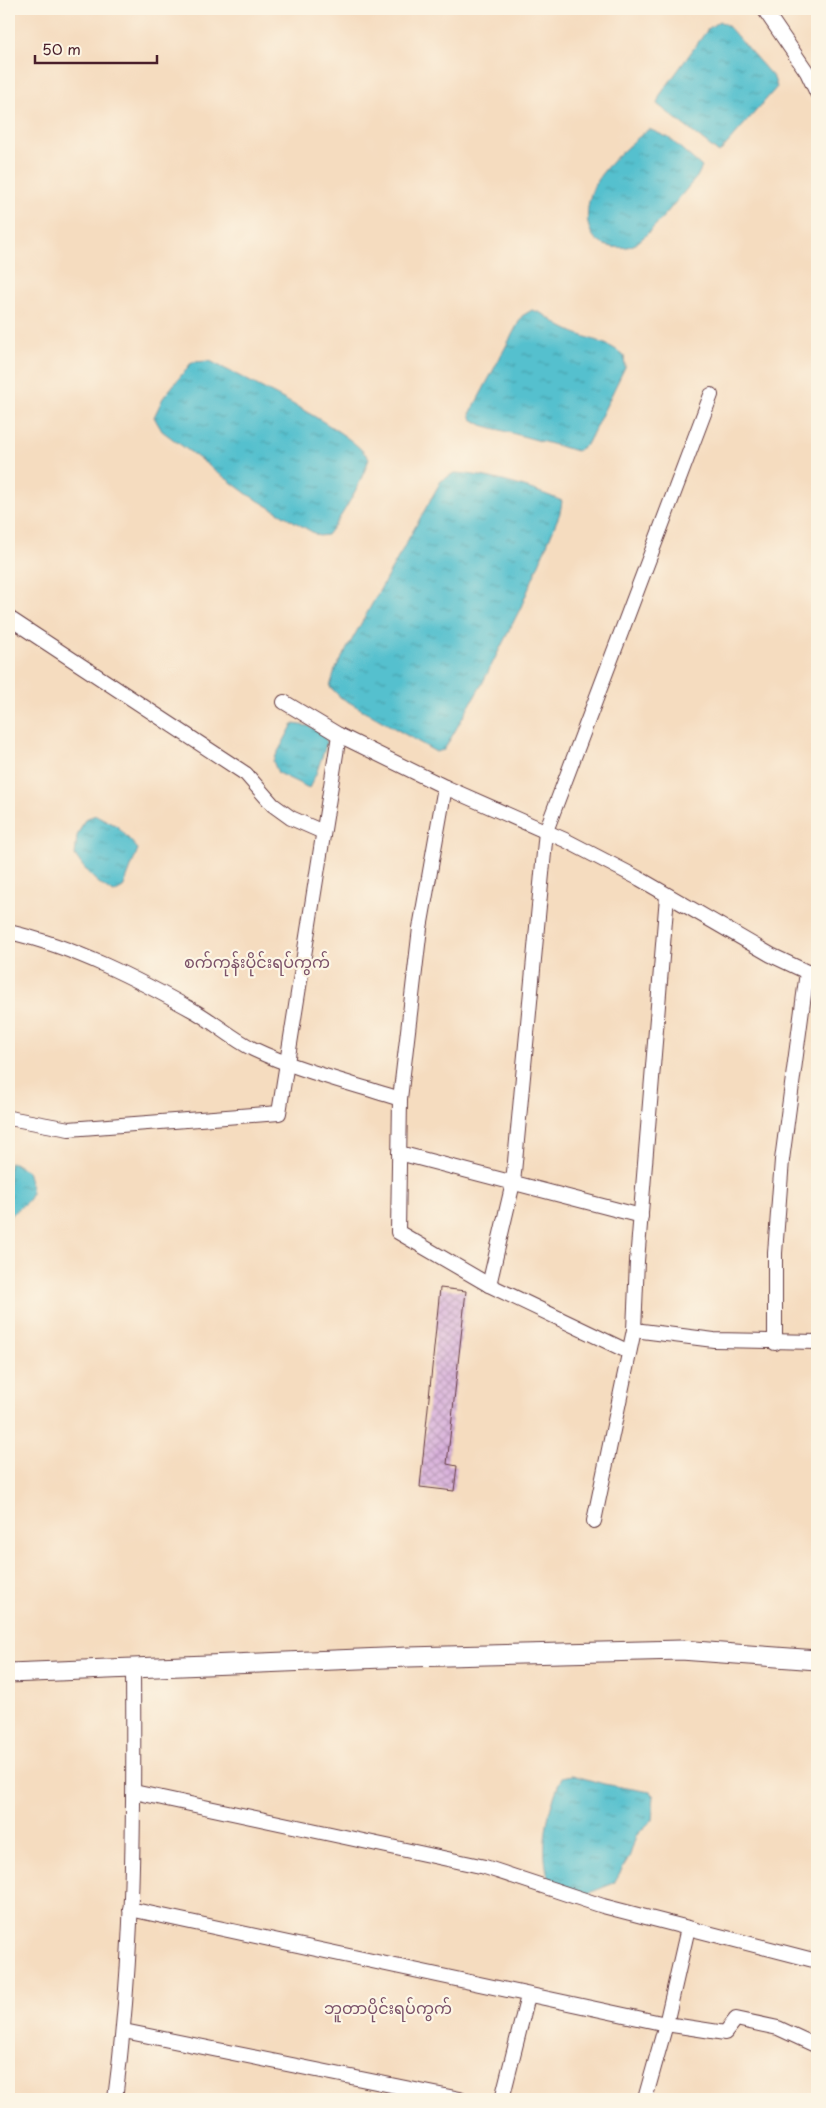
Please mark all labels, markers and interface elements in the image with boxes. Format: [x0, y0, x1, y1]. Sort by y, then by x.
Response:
scale bar [35, 32, 158, 64]
text: 50 m [42, 37, 81, 60]
district label: စက်ကုန်းပိုင်းရပ်ကွက် [184, 949, 330, 977]
district label: ဘူတာပိုင်းရပ်ကွက် [324, 1995, 452, 2023]

